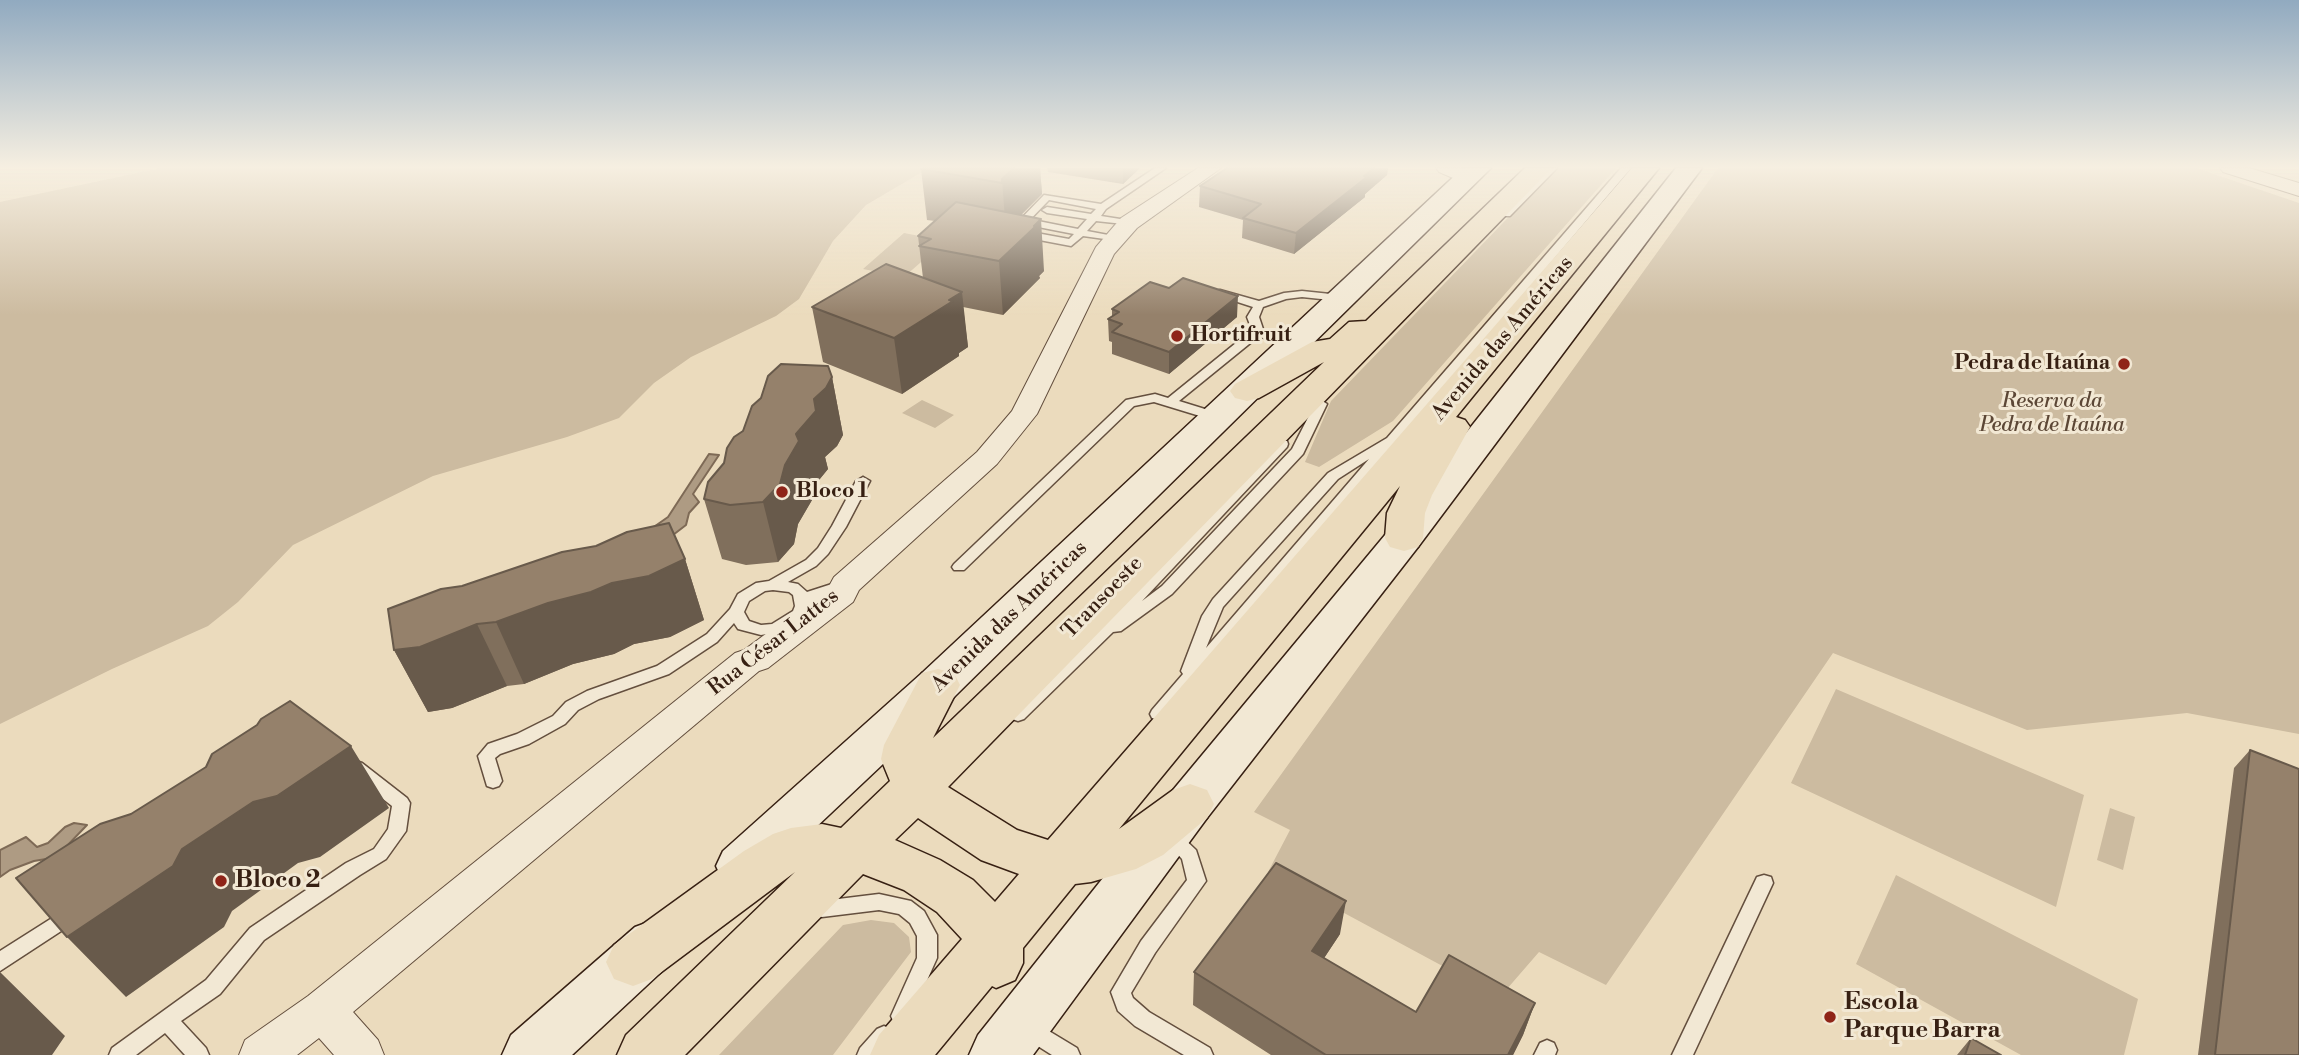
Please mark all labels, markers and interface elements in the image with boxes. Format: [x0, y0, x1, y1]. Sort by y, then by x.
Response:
street label: Avenida das Américas [1427, 252, 1579, 426]
place label: Hortifruit [1191, 323, 1291, 349]
marker: Hortifruit [1169, 328, 1185, 344]
place label: Pedra de Itaúna [1954, 351, 2110, 377]
marker: Pedra de Itaúna [2116, 356, 2132, 372]
park label: Reserva da Pedra de Itaúna [1979, 389, 2125, 439]
place label: Bloco 1 [796, 479, 868, 505]
marker: Bloco 1 [774, 484, 790, 500]
street label: Avenida das Américas [927, 536, 1093, 698]
street label: Transoeste [1058, 552, 1148, 644]
street label: Rua César Lattes [704, 584, 844, 702]
place label: Bloco 2 [235, 867, 321, 895]
marker: Bloco 2 [213, 873, 229, 889]
place label: Escola Parque Barra [1844, 989, 2000, 1045]
marker: Escola Parque Barra [1822, 1009, 1838, 1025]

